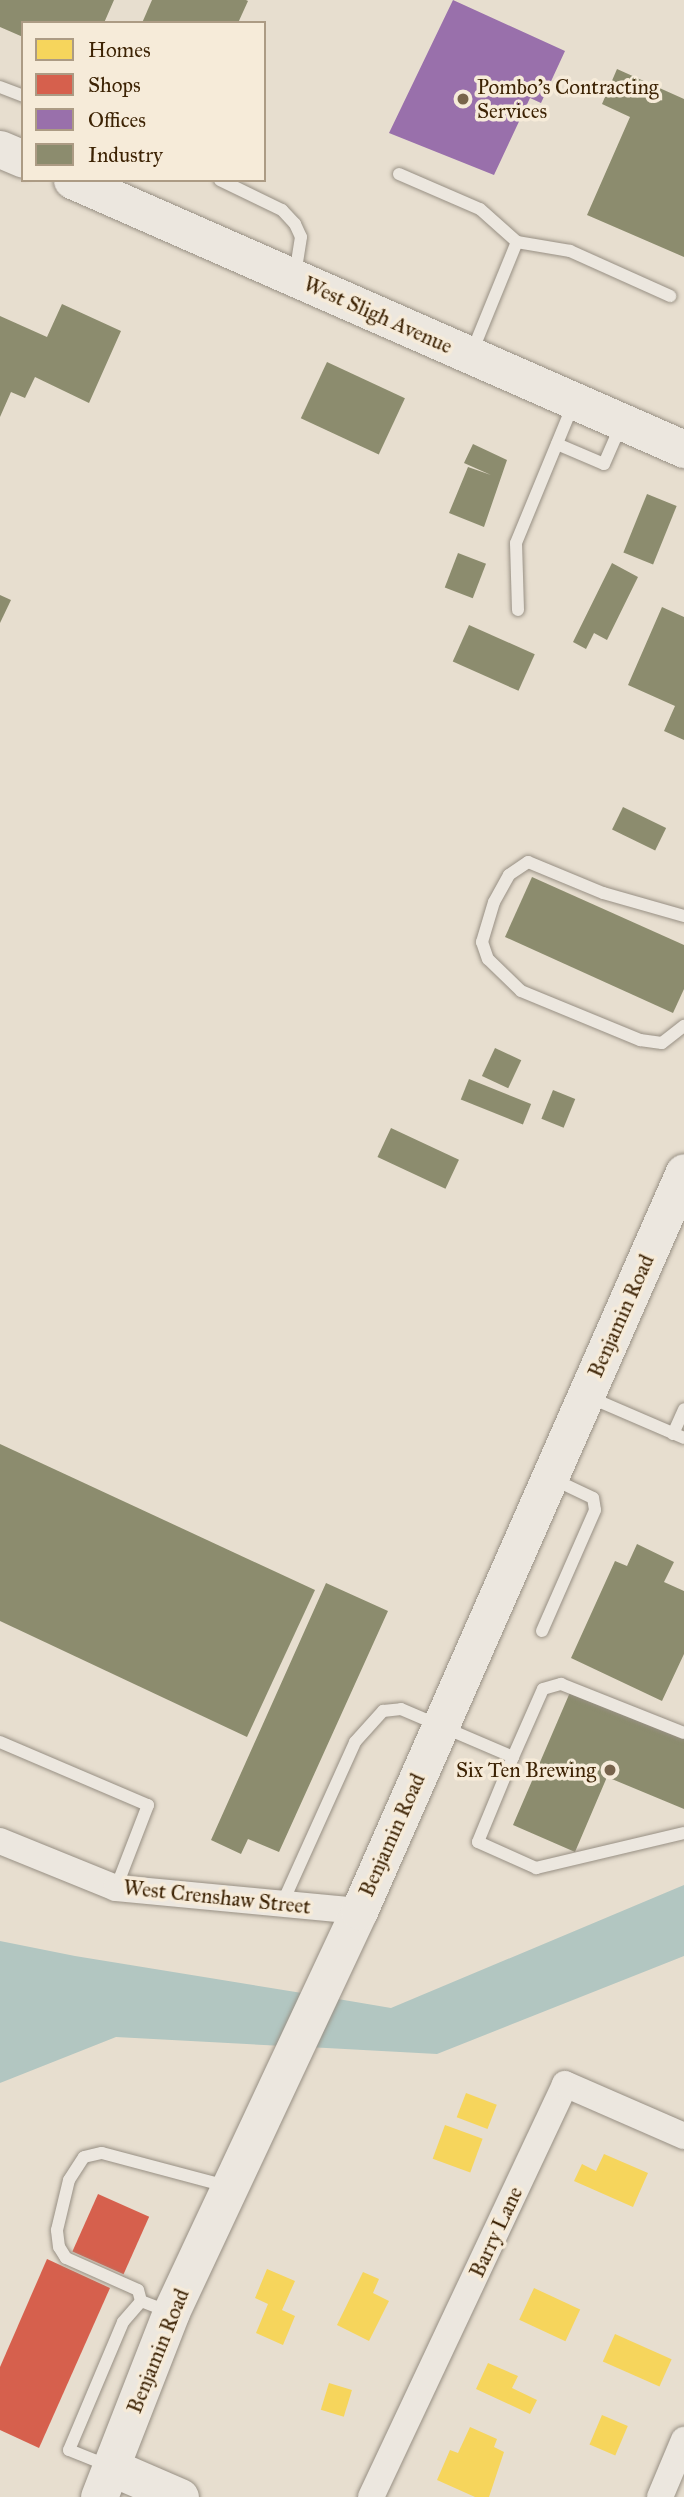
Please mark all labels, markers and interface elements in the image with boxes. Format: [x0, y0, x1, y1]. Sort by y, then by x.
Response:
legend [21, 21, 266, 182]
text: Homes [88, 37, 151, 63]
text: Shops [88, 72, 141, 98]
place label: Pombo's Contracting Services [477, 74, 659, 124]
marker: Pombo's Contracting Services [455, 91, 471, 107]
text: Offices [88, 107, 146, 133]
text: Industry [88, 142, 163, 168]
street label: West Sligh Avenue [300, 271, 456, 359]
street label: Benjamin Road [583, 1251, 659, 1381]
place label: Six Ten Brewing [456, 1757, 596, 1783]
marker: Six Ten Brewing [602, 1762, 618, 1778]
street label: Benjamin Road [354, 1770, 430, 1900]
street label: West Crenshaw Street [122, 1875, 312, 1919]
street label: Barry Lane [464, 2183, 528, 2281]
street label: Benjamin Road [122, 2285, 194, 2417]

